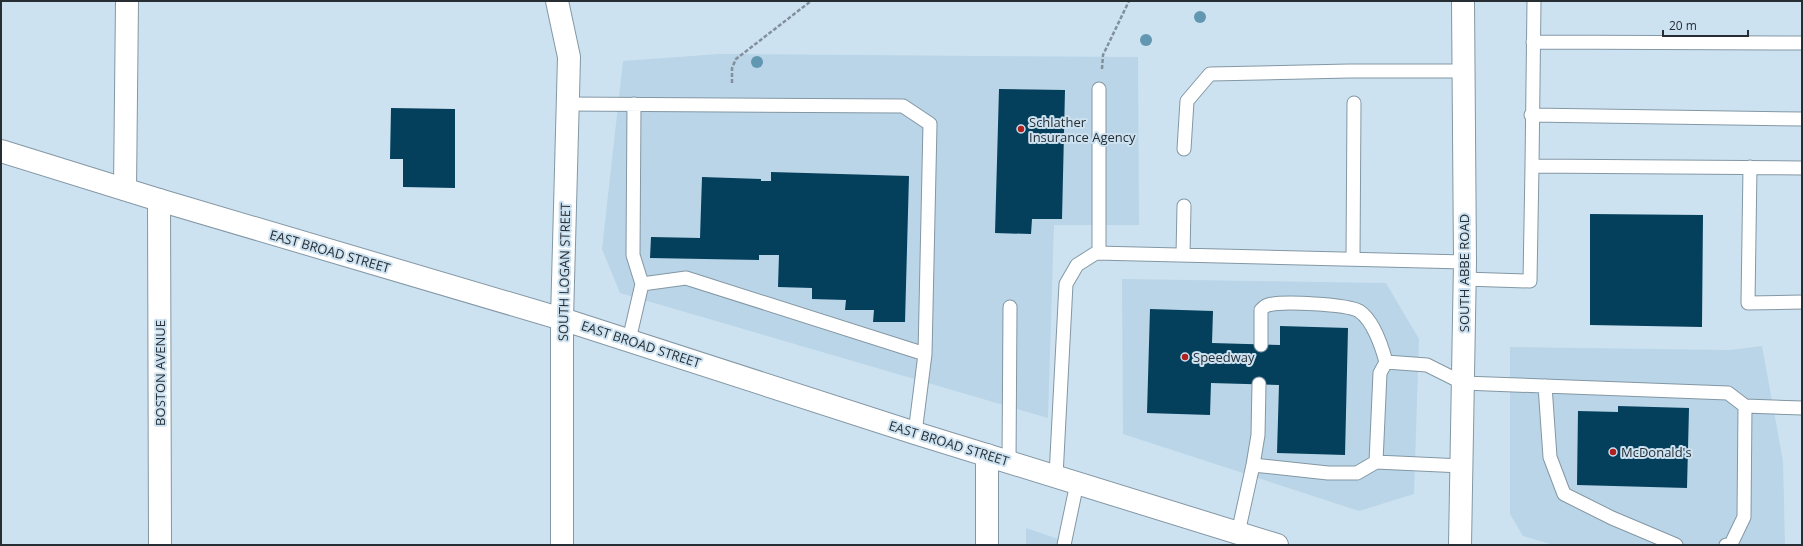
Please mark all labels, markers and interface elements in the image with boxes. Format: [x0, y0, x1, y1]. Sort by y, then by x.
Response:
scale bar [1663, 12, 1748, 38]
text: 20 m [1669, 17, 1697, 34]
place label: Schlather Insurance Agency [1029, 113, 1136, 146]
marker: Schlather Insurance Agency [1016, 124, 1026, 134]
street label: SOUTH LOGAN STREET [554, 202, 574, 341]
street label: SOUTH ABBE ROAD [1455, 214, 1473, 332]
street label: EAST BROAD STREET [268, 225, 393, 277]
street label: EAST BROAD STREET [579, 316, 704, 372]
street label: BOSTON AVENUE [151, 320, 169, 426]
place label: Speedway [1193, 348, 1255, 366]
marker: Speedway [1180, 352, 1190, 362]
street label: EAST BROAD STREET [887, 416, 1012, 470]
place label: McDonald's [1621, 443, 1692, 461]
marker: McDonald's [1608, 447, 1618, 457]

